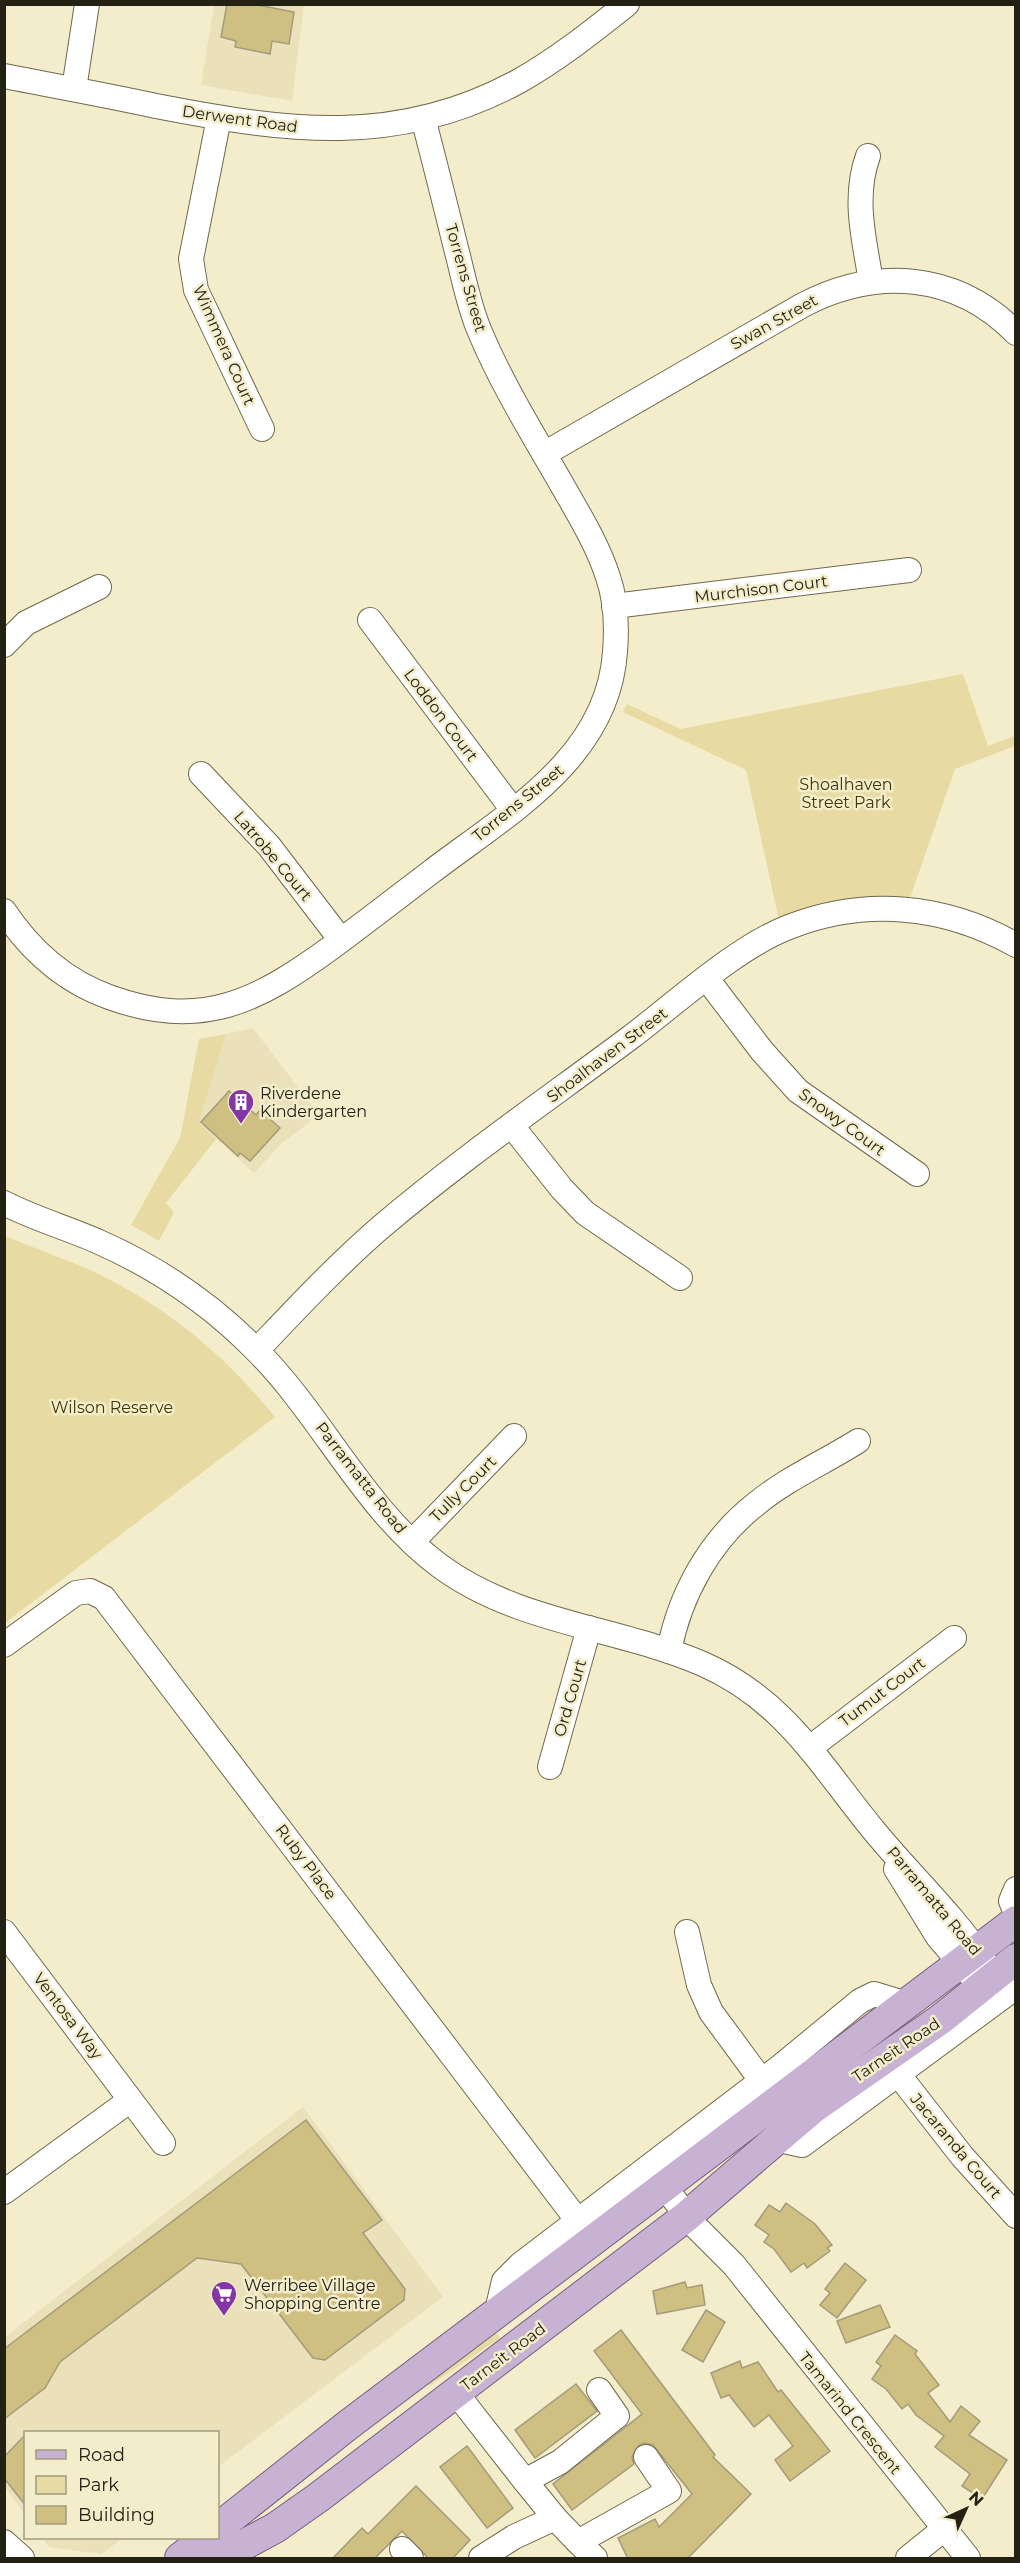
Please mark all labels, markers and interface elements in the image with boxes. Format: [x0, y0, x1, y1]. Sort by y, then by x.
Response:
street label: Derwent Road [181, 101, 299, 137]
street label: Torrens Street [441, 222, 491, 335]
street label: Wimmera Court [189, 282, 259, 409]
street label: Swan Street [727, 290, 821, 354]
street label: Murchison Court [693, 571, 829, 607]
street label: Loddon Court [400, 665, 482, 765]
street label: Torrens Street [469, 760, 568, 846]
park label: Shoalhaven Street Park [799, 775, 893, 812]
street label: Latrobe Court [230, 807, 316, 905]
street label: Shoalhaven Street [543, 1003, 671, 1107]
place label: Riverdene Kindergarten [260, 1084, 367, 1121]
street label: Snowy Court [795, 1084, 889, 1160]
building icon: Riverdene Kindergarten [226, 1087, 256, 1125]
park label: Wilson Reserve [51, 1398, 173, 1417]
street label: Parramatta Road [311, 1418, 411, 1538]
street label: Tully Court [426, 1452, 500, 1526]
street label: Tumut Court [835, 1653, 929, 1731]
street label: Ord Court [550, 1657, 590, 1739]
street label: Ruby Place [271, 1821, 341, 1903]
street label: Parramatta Road [883, 1843, 985, 1959]
street label: Ventosa Way [29, 1969, 107, 2063]
street label: Tarneit Road [849, 2014, 943, 2086]
street label: Jacaranda Court [906, 2089, 1006, 2203]
place label: Werribee Village Shopping Centre [244, 2276, 381, 2313]
supermarket icon: Werribee Village Shopping Centre [209, 2279, 239, 2317]
street label: Tarneit Road [457, 2319, 549, 2395]
street label: Tamarind Crescent [795, 2348, 905, 2478]
legend [24, 2431, 219, 2539]
text: Road [78, 2444, 125, 2466]
text: Park [78, 2474, 119, 2496]
north arrow [936, 2479, 996, 2539]
text: N [965, 2487, 988, 2510]
text: Building [78, 2504, 155, 2526]

